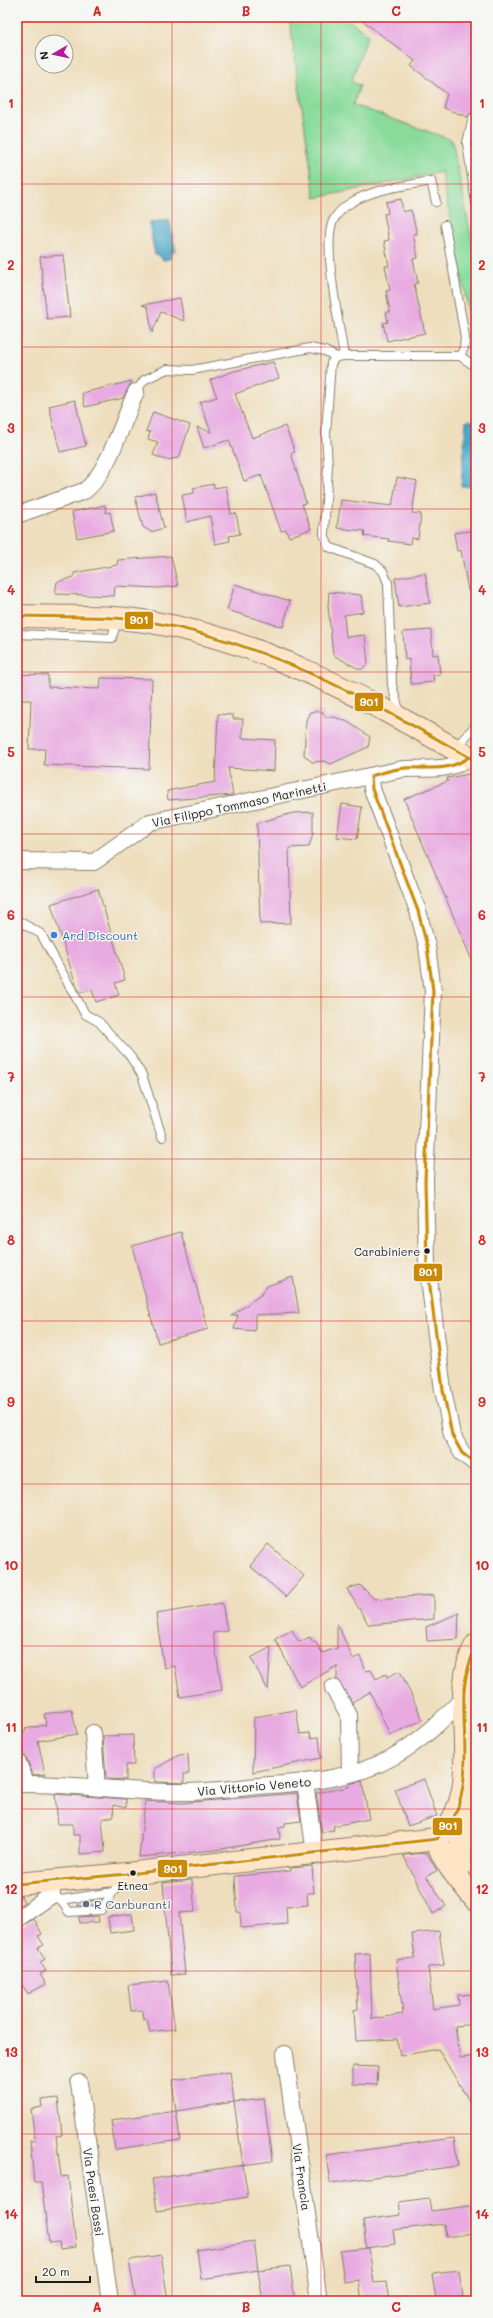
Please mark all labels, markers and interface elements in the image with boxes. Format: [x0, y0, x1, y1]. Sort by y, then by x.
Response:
text: A [92, 2, 102, 19]
text: B [242, 2, 251, 19]
text: C [391, 2, 401, 19]
north arrow [34, 34, 74, 74]
text: N [36, 50, 52, 61]
text: 1 [8, 94, 14, 111]
text: 1 [479, 94, 485, 111]
text: 2 [7, 256, 15, 273]
text: 2 [478, 256, 486, 273]
text: 3 [7, 419, 15, 436]
text: 3 [478, 419, 486, 436]
text: 4 [7, 581, 15, 598]
text: 4 [478, 581, 486, 598]
line badge: 901 [124, 611, 154, 630]
text: 901 [130, 612, 148, 627]
line badge: 901 [354, 692, 384, 712]
text: 901 [360, 694, 378, 709]
text: 5 [7, 743, 15, 760]
text: 5 [478, 743, 486, 760]
street label: Via Filippo Tommaso Marinetti [150, 778, 328, 830]
text: 6 [7, 906, 15, 923]
text: 6 [478, 906, 486, 923]
place label: Ard Discount [62, 927, 138, 943]
marker: Ard Discount [49, 930, 59, 940]
text: 7 [7, 1068, 15, 1085]
text: 7 [478, 1068, 486, 1085]
text: 8 [7, 1231, 15, 1248]
text: 8 [478, 1231, 486, 1248]
place label: Carabiniere [354, 1244, 420, 1259]
marker: Carabiniere [422, 1246, 432, 1256]
line badge: 901 [413, 1263, 443, 1282]
text: 901 [419, 1264, 437, 1279]
text: 9 [7, 1393, 15, 1410]
text: 9 [478, 1393, 486, 1410]
text: 10 [4, 1556, 18, 1573]
text: 10 [475, 1556, 489, 1573]
text: 11 [5, 1718, 17, 1735]
text: 11 [476, 1718, 488, 1735]
street label: Via Vittorio Veneto [196, 1773, 312, 1799]
line badge: 901 [432, 1817, 463, 1836]
text: 901 [439, 1818, 457, 1833]
line badge: 901 [157, 1859, 188, 1878]
text: 901 [164, 1861, 182, 1876]
marker: Etnea [128, 1868, 138, 1878]
place label: Etnea [118, 1878, 149, 1893]
text: 12 [4, 1880, 18, 1897]
text: 12 [475, 1880, 489, 1897]
place label: R Carburanti [94, 1896, 171, 1912]
marker: R Carburanti [81, 1899, 91, 1909]
text: 13 [4, 2043, 18, 2060]
text: 13 [475, 2043, 489, 2060]
street label: Via Francia [289, 2142, 315, 2212]
street label: Via Paesi Bassi [80, 2147, 108, 2237]
text: 14 [4, 2205, 18, 2222]
text: 14 [475, 2205, 489, 2222]
scale bar [36, 2258, 90, 2284]
text: 20 m [42, 2263, 70, 2279]
text: A [92, 2298, 102, 2315]
text: B [242, 2298, 251, 2315]
text: C [391, 2298, 401, 2315]

